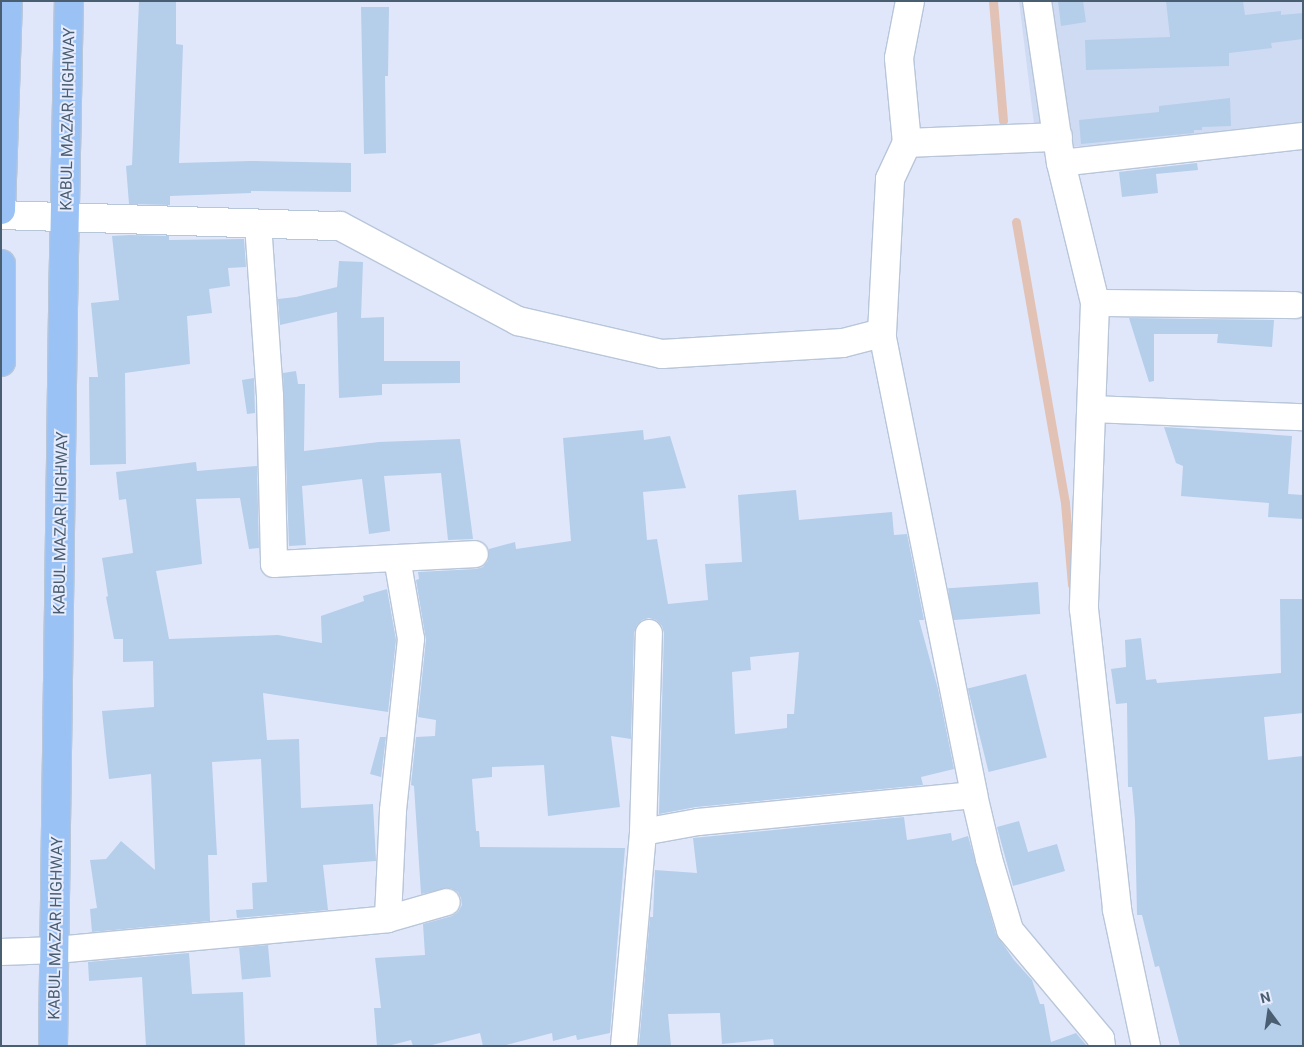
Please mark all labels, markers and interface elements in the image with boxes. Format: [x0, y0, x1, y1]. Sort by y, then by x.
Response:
street label: KABUL MAZAR HIGHWAY [57, 27, 79, 211]
street label: KABUL MAZAR HIGHWAY [50, 431, 72, 615]
street label: KABUL MAZAR HIGHWAY [45, 836, 67, 1020]
north arrow [1244, 987, 1294, 1037]
text: N [1259, 988, 1272, 1006]

